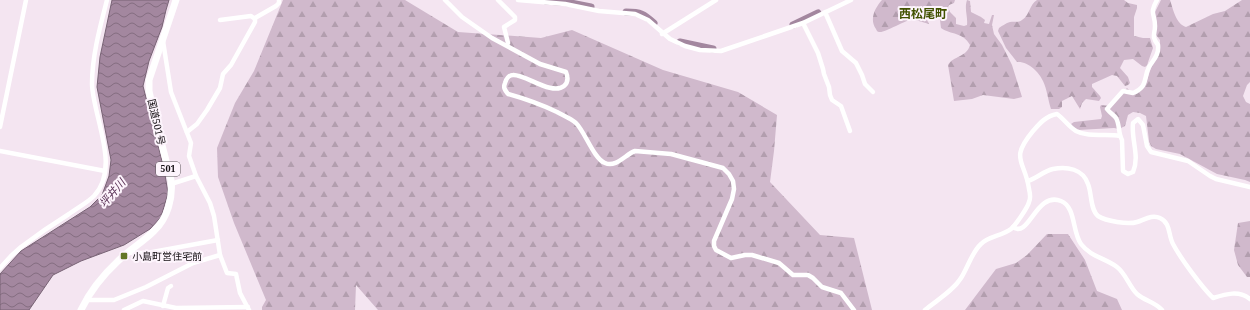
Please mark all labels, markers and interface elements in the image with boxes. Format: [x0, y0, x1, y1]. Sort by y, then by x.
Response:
district label: 西松尾町 [899, 5, 947, 22]
street label: 国道501号 [145, 98, 169, 146]
road number: 501 [156, 162, 180, 176]
water label: 坪井川 [95, 175, 129, 210]
place label: 小島町営住宅前 [132, 249, 202, 263]
marker: 小島町営住宅前 [119, 251, 129, 261]

